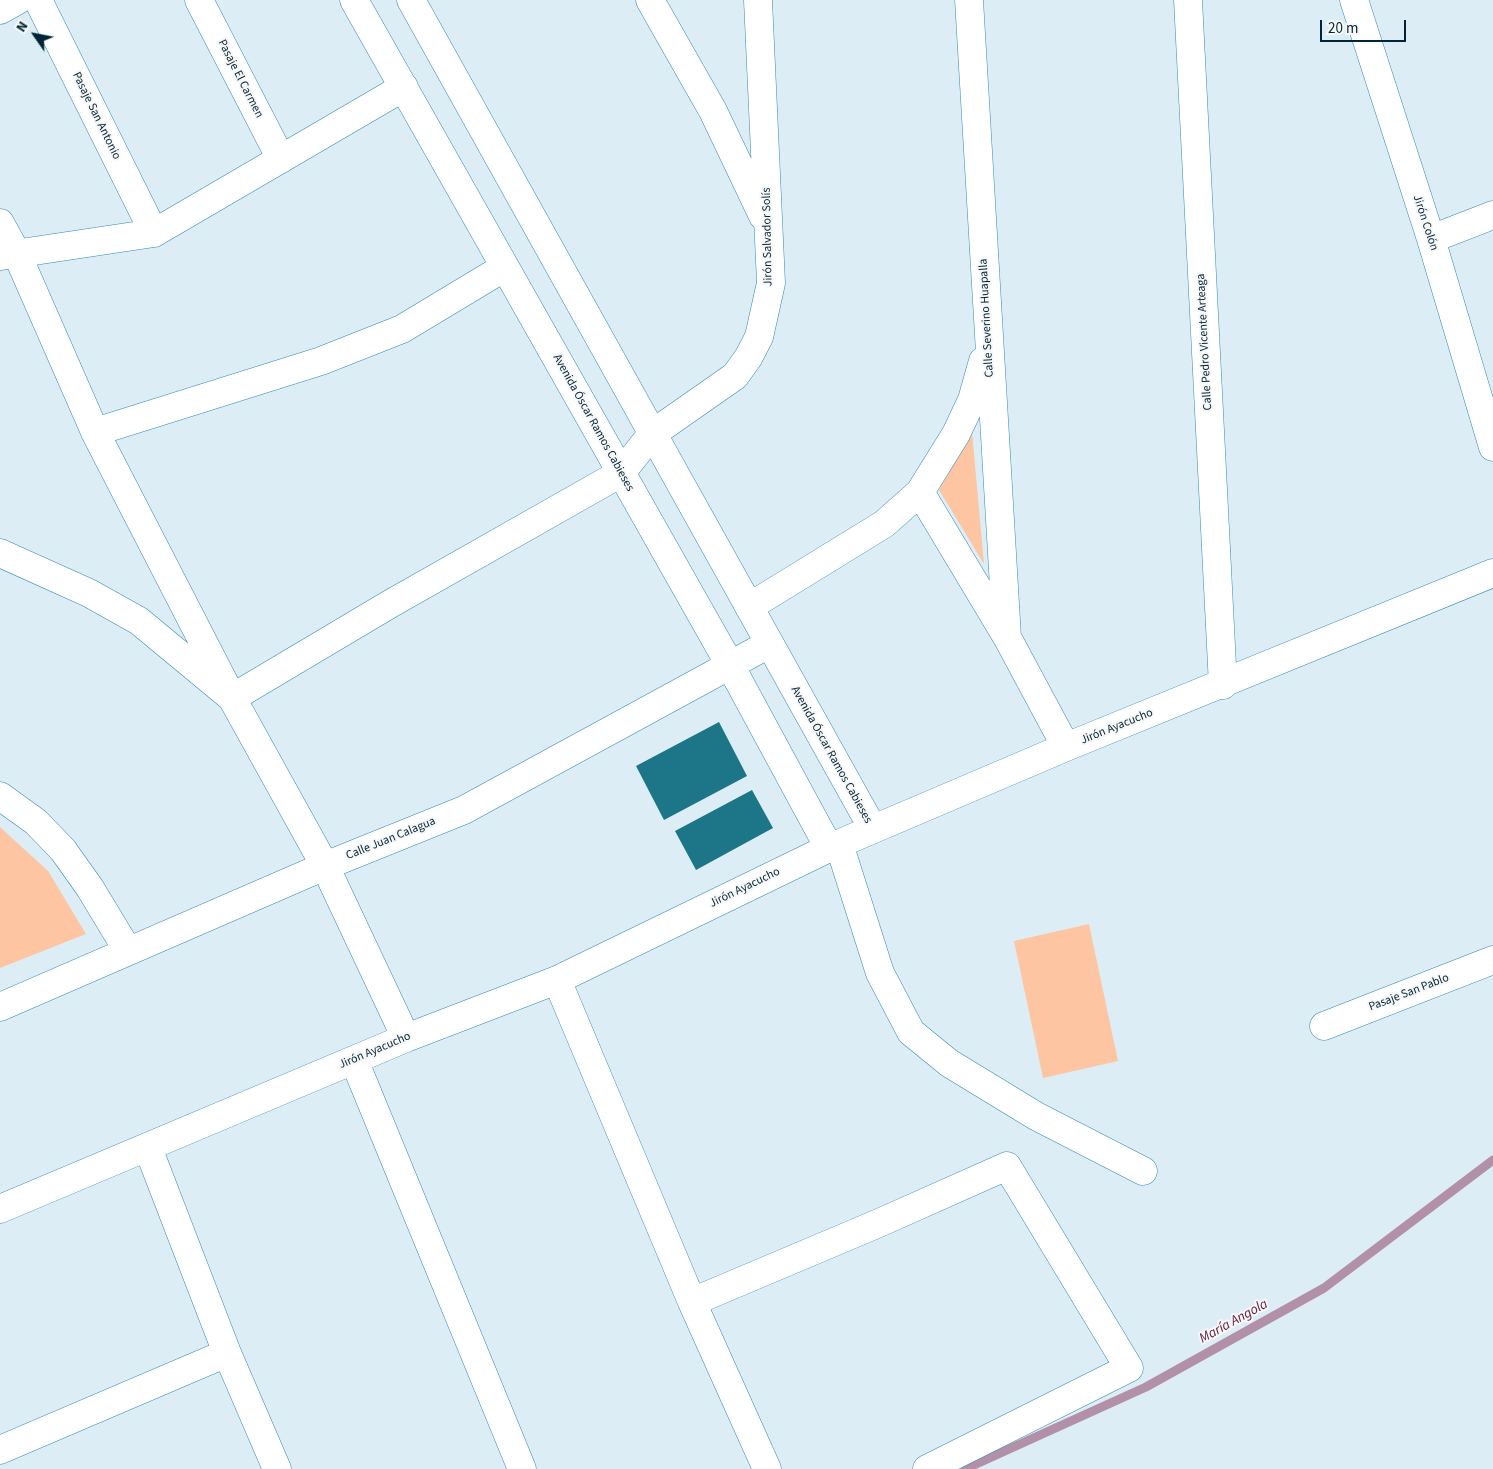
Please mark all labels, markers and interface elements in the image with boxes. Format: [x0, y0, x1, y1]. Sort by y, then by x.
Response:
north arrow [10, 10, 60, 60]
scale bar [1323, 10, 1409, 42]
text: N [11, 17, 33, 36]
text: 20 m [1328, 18, 1358, 39]
street label: Pasaje El Carmen [214, 37, 266, 121]
street label: Pasaje San Antonio [69, 70, 123, 162]
street label: Jirón Salvador Solís [760, 187, 776, 287]
street label: Jirón Colón [1409, 193, 1441, 253]
street label: Calle Severino Huapalla [977, 258, 997, 378]
street label: Calle Pedro Vicente Arteaga [1194, 273, 1216, 411]
street label: Avenida Óscar Ramos Cabieses [549, 352, 637, 494]
street label: Avenida Óscar Ramos Cabieses [787, 684, 875, 826]
street label: Jirón Ayacucho [1079, 706, 1155, 748]
street label: Calle Juan Calagua [344, 814, 438, 864]
street label: Jirón Ayacucho [707, 865, 783, 911]
street label: Pasaje San Pablo [1367, 971, 1451, 1015]
street label: Jirón Ayacucho [337, 1029, 413, 1073]
water label: María Angola [1197, 1296, 1271, 1348]

